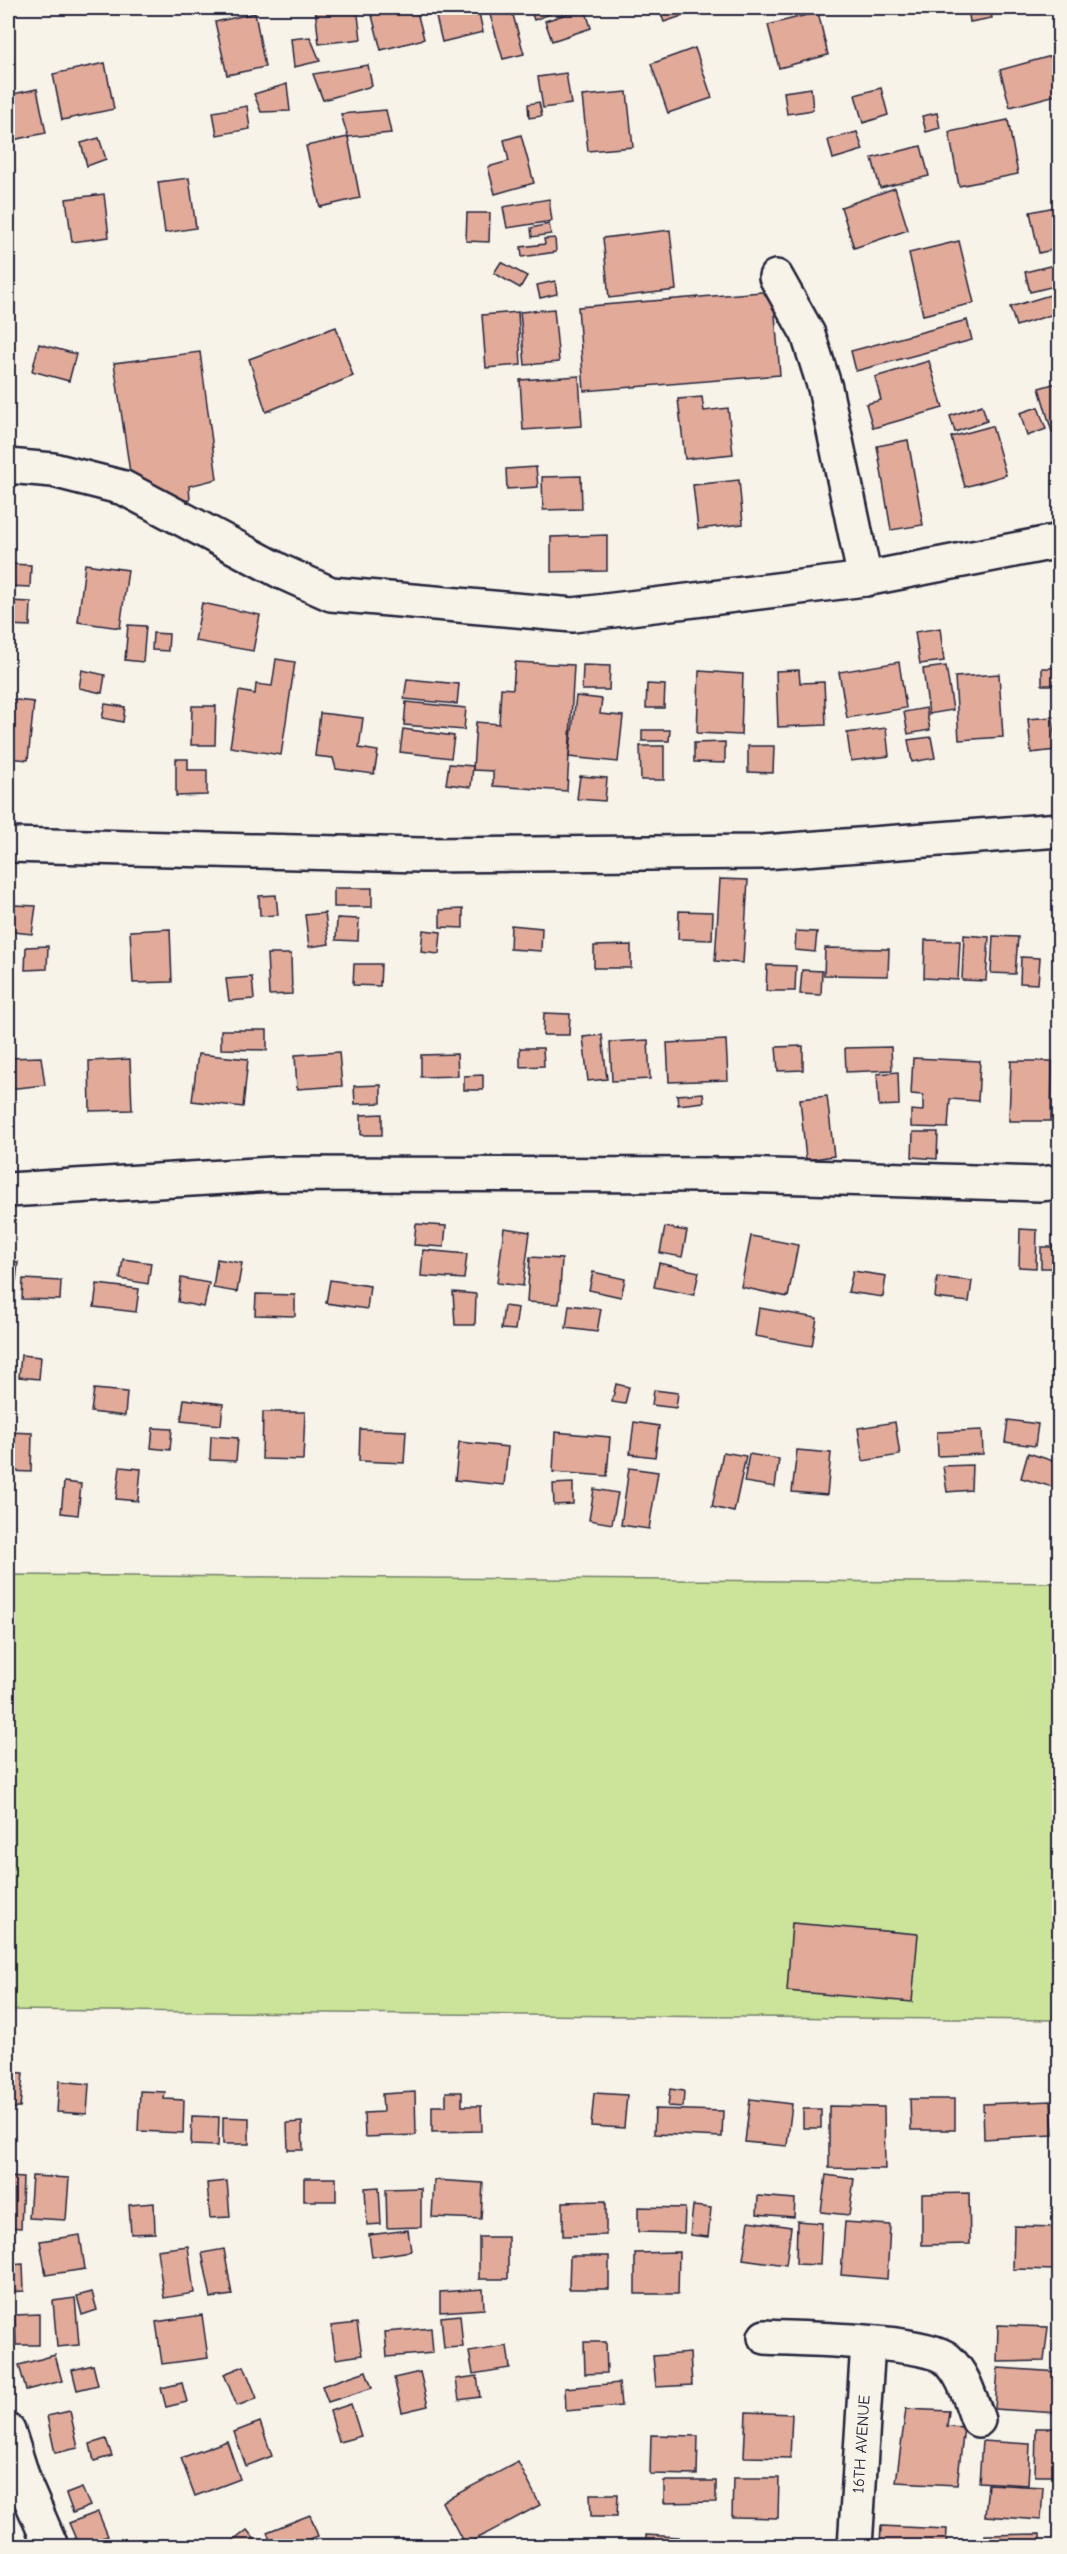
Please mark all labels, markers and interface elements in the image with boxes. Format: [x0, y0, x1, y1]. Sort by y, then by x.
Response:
street label: 16TH AVENUE [849, 2394, 874, 2494]

